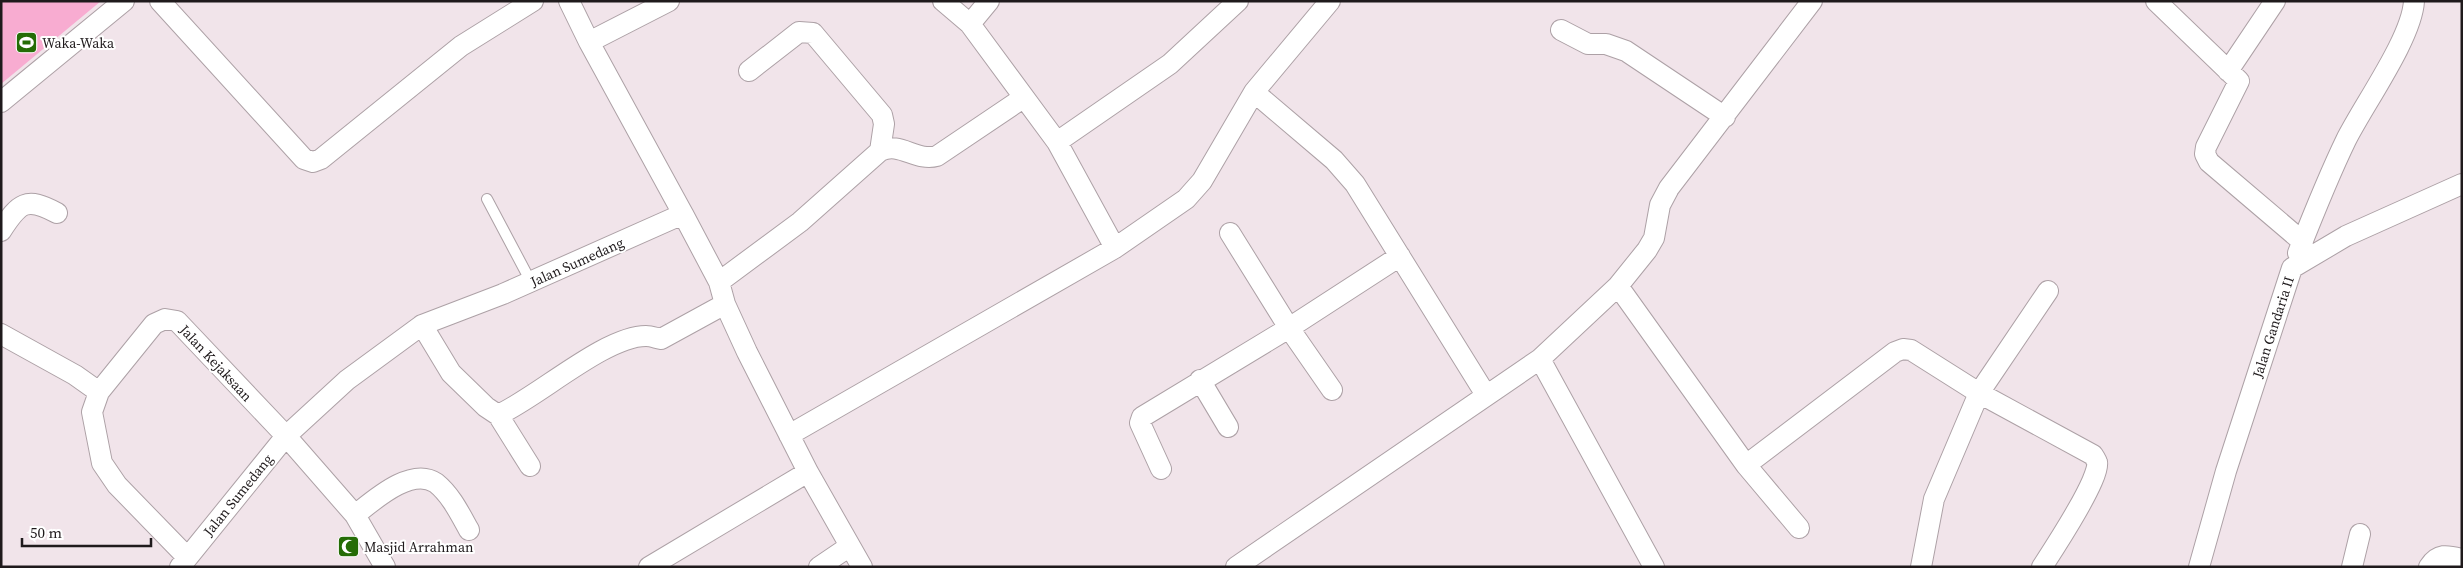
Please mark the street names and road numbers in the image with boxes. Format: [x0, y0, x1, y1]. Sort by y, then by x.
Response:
street label: Jalan Sumedang [526, 232, 627, 292]
street label: Jalan Gandaria II [2247, 274, 2299, 381]
street label: Jalan Kejaksaan [174, 320, 257, 406]
street label: Jalan Sumedang [198, 450, 277, 541]

